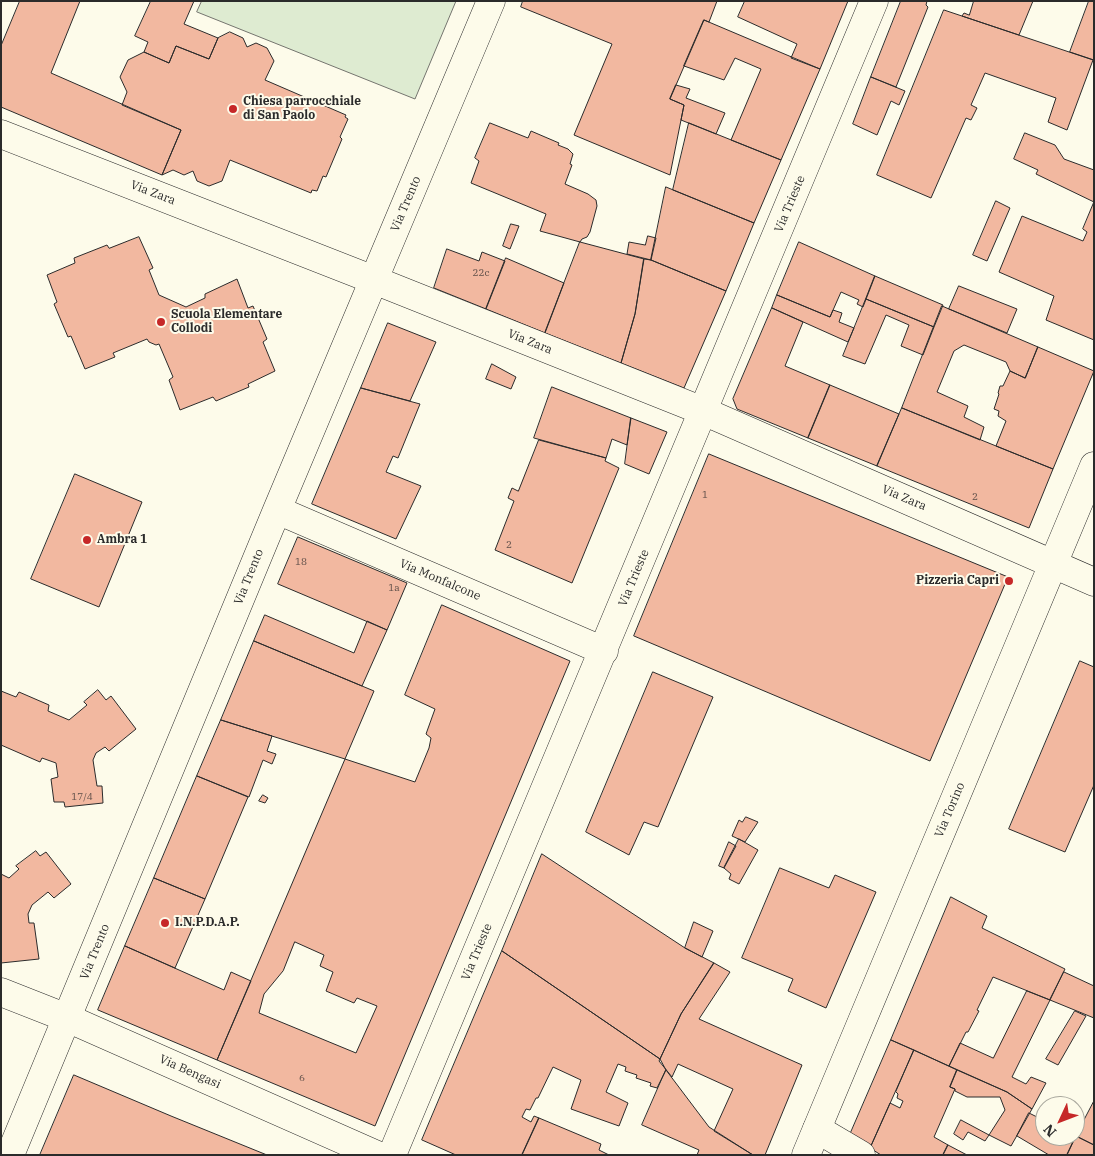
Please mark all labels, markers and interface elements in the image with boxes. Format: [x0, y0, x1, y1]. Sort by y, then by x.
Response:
place label: Chiesa parrocchiale di San Paolo [243, 95, 361, 123]
marker: Chiesa parrocchiale di San Paolo [227, 103, 239, 115]
street label: Via Trieste [772, 173, 808, 235]
street label: Via Trento [388, 174, 424, 234]
street label: Via Zara [129, 178, 177, 208]
house number: 22c [472, 267, 490, 279]
place label: Scuola Elementare Collodi [171, 308, 282, 336]
marker: Scuola Elementare Collodi [155, 316, 167, 328]
street label: Via Zara [506, 327, 554, 357]
street label: Via Zara [880, 482, 928, 514]
house number: 1 [702, 489, 708, 501]
house number: 2 [972, 491, 978, 503]
place label: Ambra 1 [97, 533, 147, 547]
marker: Ambra 1 [81, 534, 93, 546]
house number: 2 [506, 539, 512, 551]
street label: Via Trento [231, 547, 267, 607]
street label: Via Trieste [616, 547, 652, 609]
house number: 18 [295, 556, 307, 568]
street label: Via Monfalcone [397, 556, 483, 604]
place label: Pizzeria Capri [916, 574, 999, 588]
marker: Pizzeria Capri [1003, 575, 1015, 587]
house number: 1a [388, 582, 400, 594]
street label: Via Torino [932, 780, 968, 840]
house number: 17/4 [71, 791, 93, 803]
place label: I.N.P.D.A.P. [175, 916, 240, 930]
marker: I.N.P.D.A.P. [159, 917, 171, 929]
street label: Via Trieste [459, 921, 495, 983]
street label: Via Trento [77, 922, 113, 982]
street label: Via Bengasi [157, 1052, 223, 1092]
house number: 6 [299, 1072, 305, 1084]
north arrow [1035, 1096, 1085, 1146]
text: N [1039, 1120, 1060, 1141]

